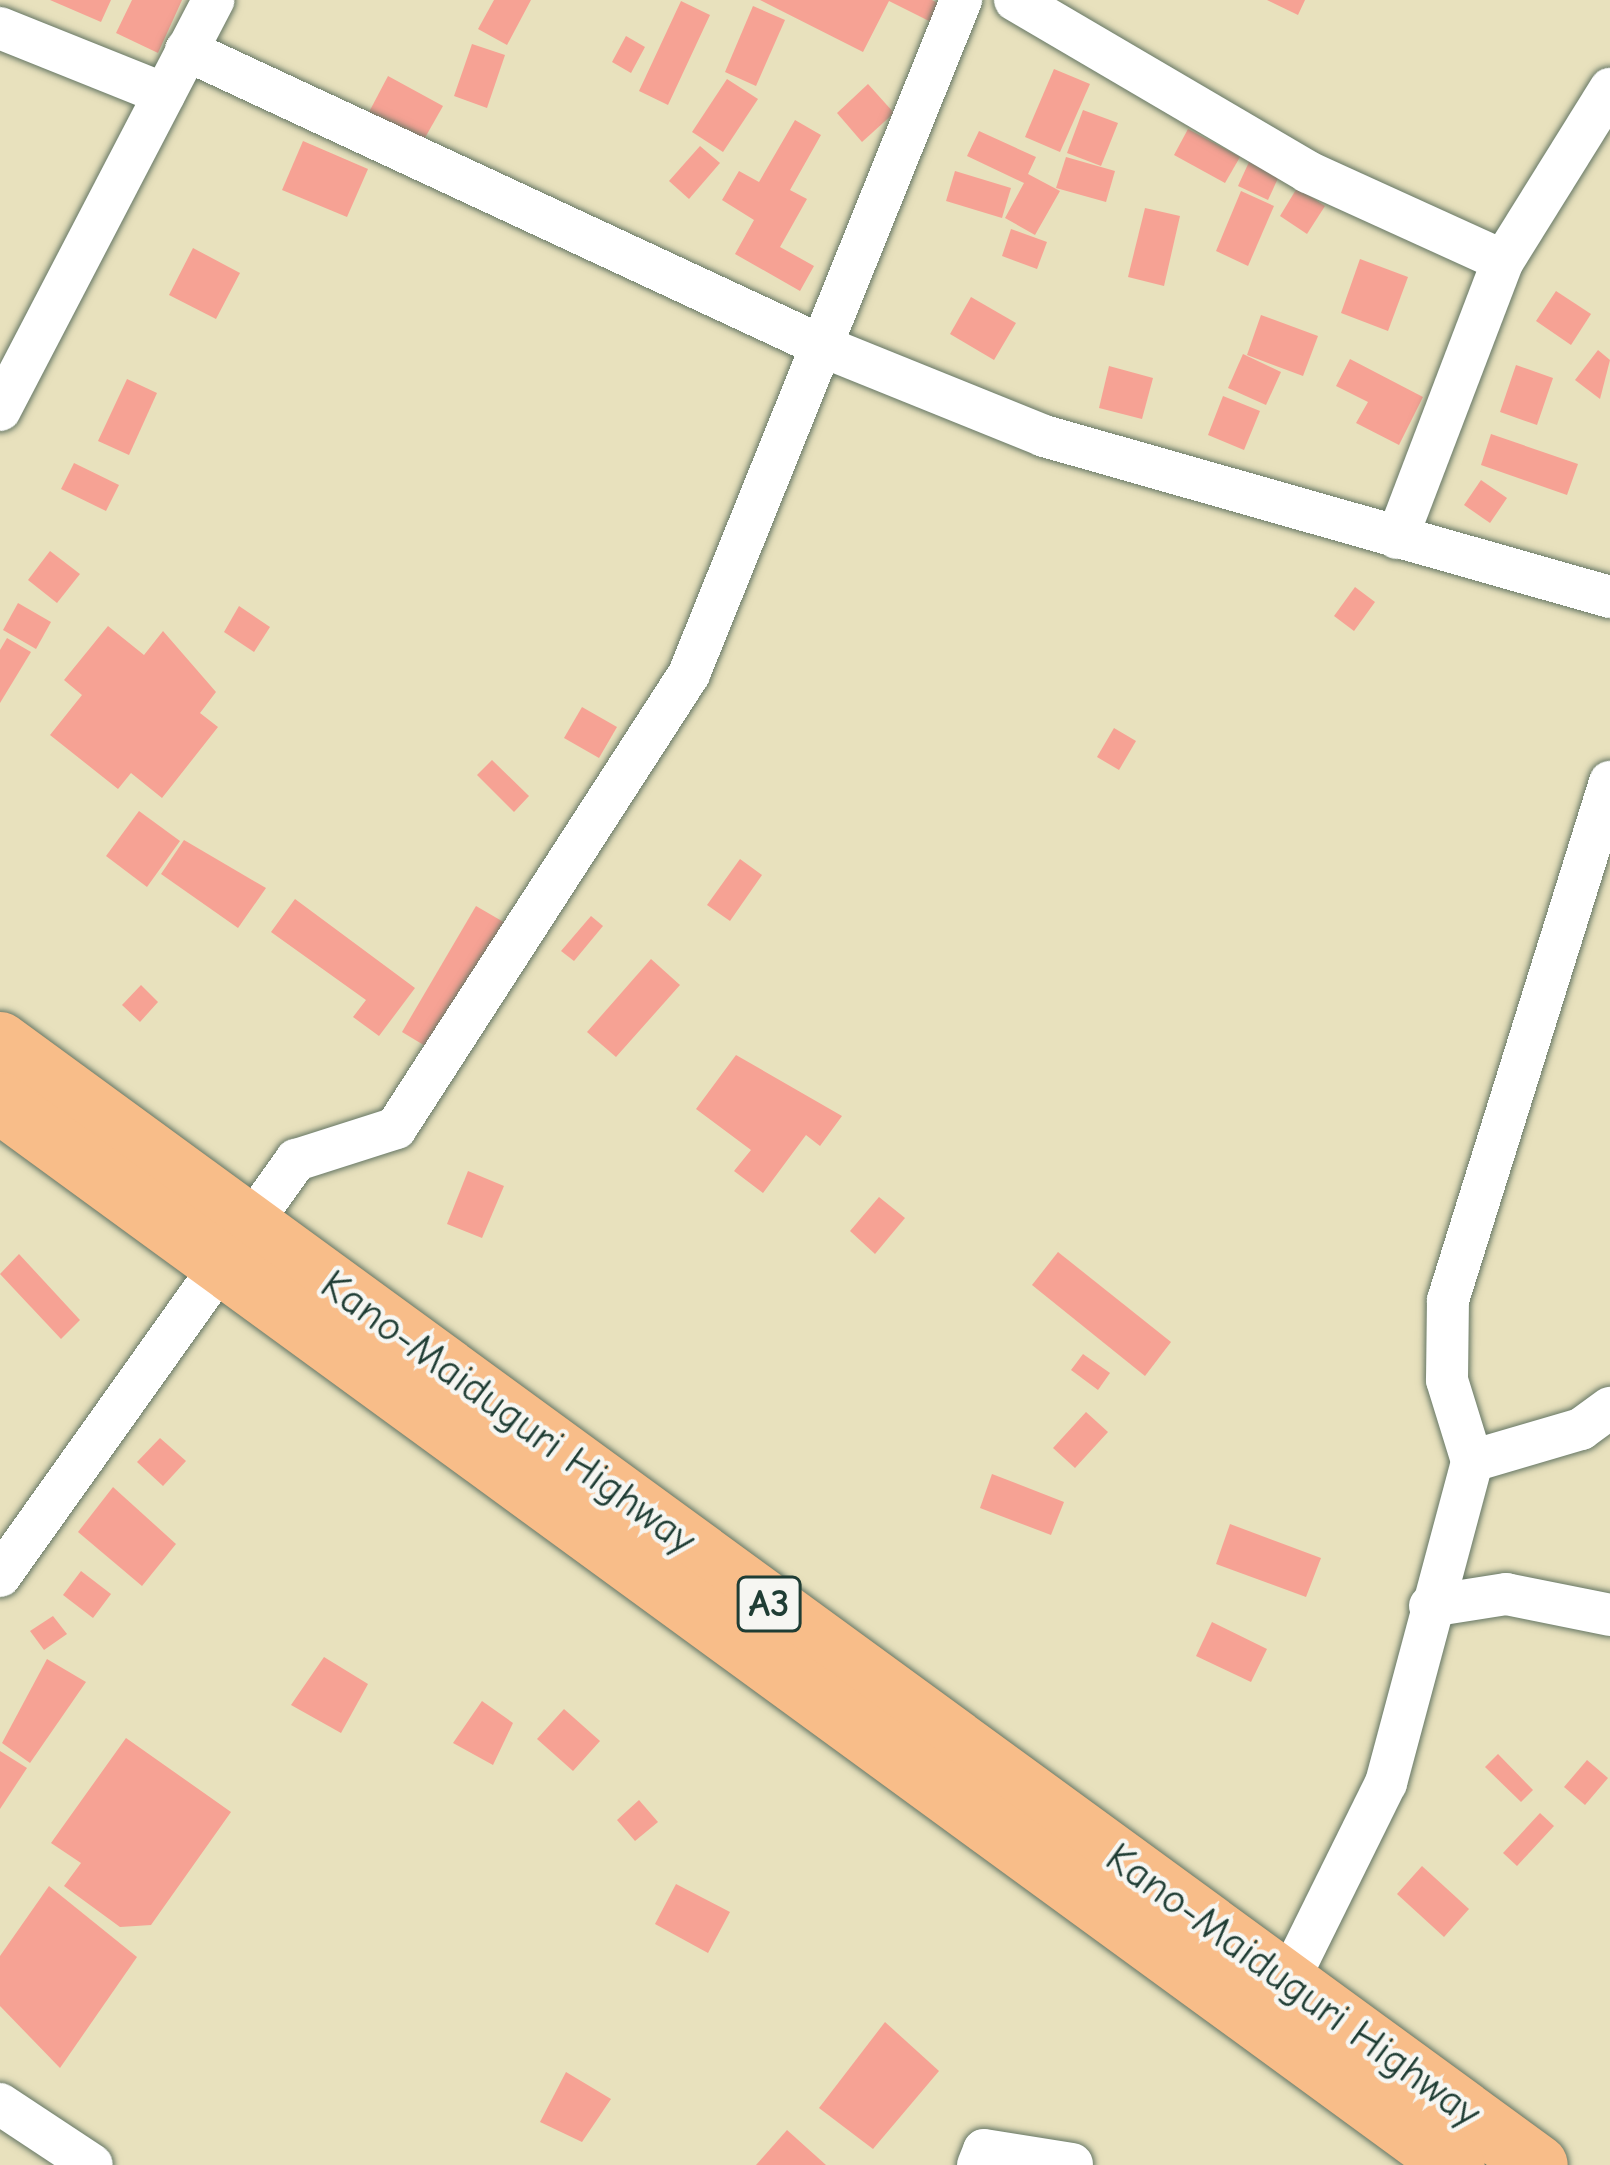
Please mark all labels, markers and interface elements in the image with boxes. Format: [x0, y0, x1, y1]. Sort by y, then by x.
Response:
street label: Kano-Maiduguri Highway [311, 1260, 705, 1566]
road number: A3 [736, 1571, 802, 1637]
street label: Kano-Maiduguri Highway [1096, 1833, 1490, 2139]

